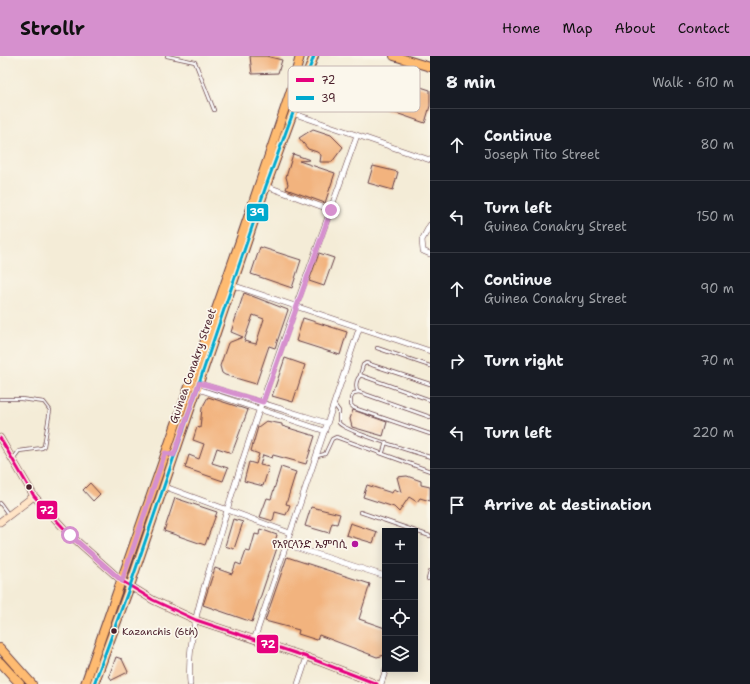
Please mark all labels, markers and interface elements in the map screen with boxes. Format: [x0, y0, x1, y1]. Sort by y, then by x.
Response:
text: Strollr [20, 16, 85, 41]
text: Home [502, 19, 541, 37]
text: Map [563, 19, 593, 37]
text: About [615, 19, 656, 37]
text: Contact [678, 19, 730, 37]
legend [288, 66, 420, 112]
text: 8 min [446, 71, 496, 93]
text: 72 [321, 73, 336, 88]
text: Walk · 610 m [652, 74, 734, 91]
text: 39 [321, 91, 336, 106]
text: Continue [484, 126, 552, 146]
icon: ahead [446, 134, 468, 156]
text: 80 m [700, 136, 734, 153]
text: Joseph Tito Street [484, 146, 600, 163]
text: Turn left [484, 198, 552, 218]
route end [322, 201, 340, 219]
line badge: 39 [246, 203, 269, 222]
text: 39 [249, 205, 265, 220]
icon: left [446, 206, 468, 228]
text: 150 m [696, 208, 734, 225]
text: Guinea Conakry Street [484, 218, 627, 235]
text: Continue [484, 270, 552, 290]
icon: ahead [446, 278, 468, 300]
text: 90 m [700, 280, 734, 297]
text: Guinea Conakry Street [484, 290, 627, 307]
street label: Guinea Conakry Street [166, 306, 220, 426]
icon: right [446, 350, 468, 372]
text: Turn right [484, 351, 564, 371]
text: 70 m [700, 352, 734, 369]
icon: left [446, 422, 468, 444]
text: Turn left [484, 423, 552, 443]
text: 220 m [692, 424, 734, 441]
unlabelled marker [24, 482, 34, 492]
icon: arrive [446, 494, 468, 516]
text: Arrive at destination [484, 495, 652, 515]
line badge: 72 [36, 500, 58, 520]
text: 72 [40, 503, 55, 518]
route start [61, 526, 79, 544]
map controls [382, 528, 418, 672]
button: + [382, 528, 418, 564]
place label: የአየርላንድ ኤምባሲ [272, 537, 348, 552]
marker: የአየርላንድ ኤምባሲ [350, 539, 360, 549]
button: − [382, 564, 418, 600]
button: locate [382, 600, 418, 636]
place label: Kazanchis (6th) [122, 625, 198, 638]
marker: Kazanchis (6th) [109, 626, 119, 636]
line badge: 72 [256, 634, 279, 654]
button: layers [382, 636, 418, 672]
text: 72 [261, 637, 276, 652]

